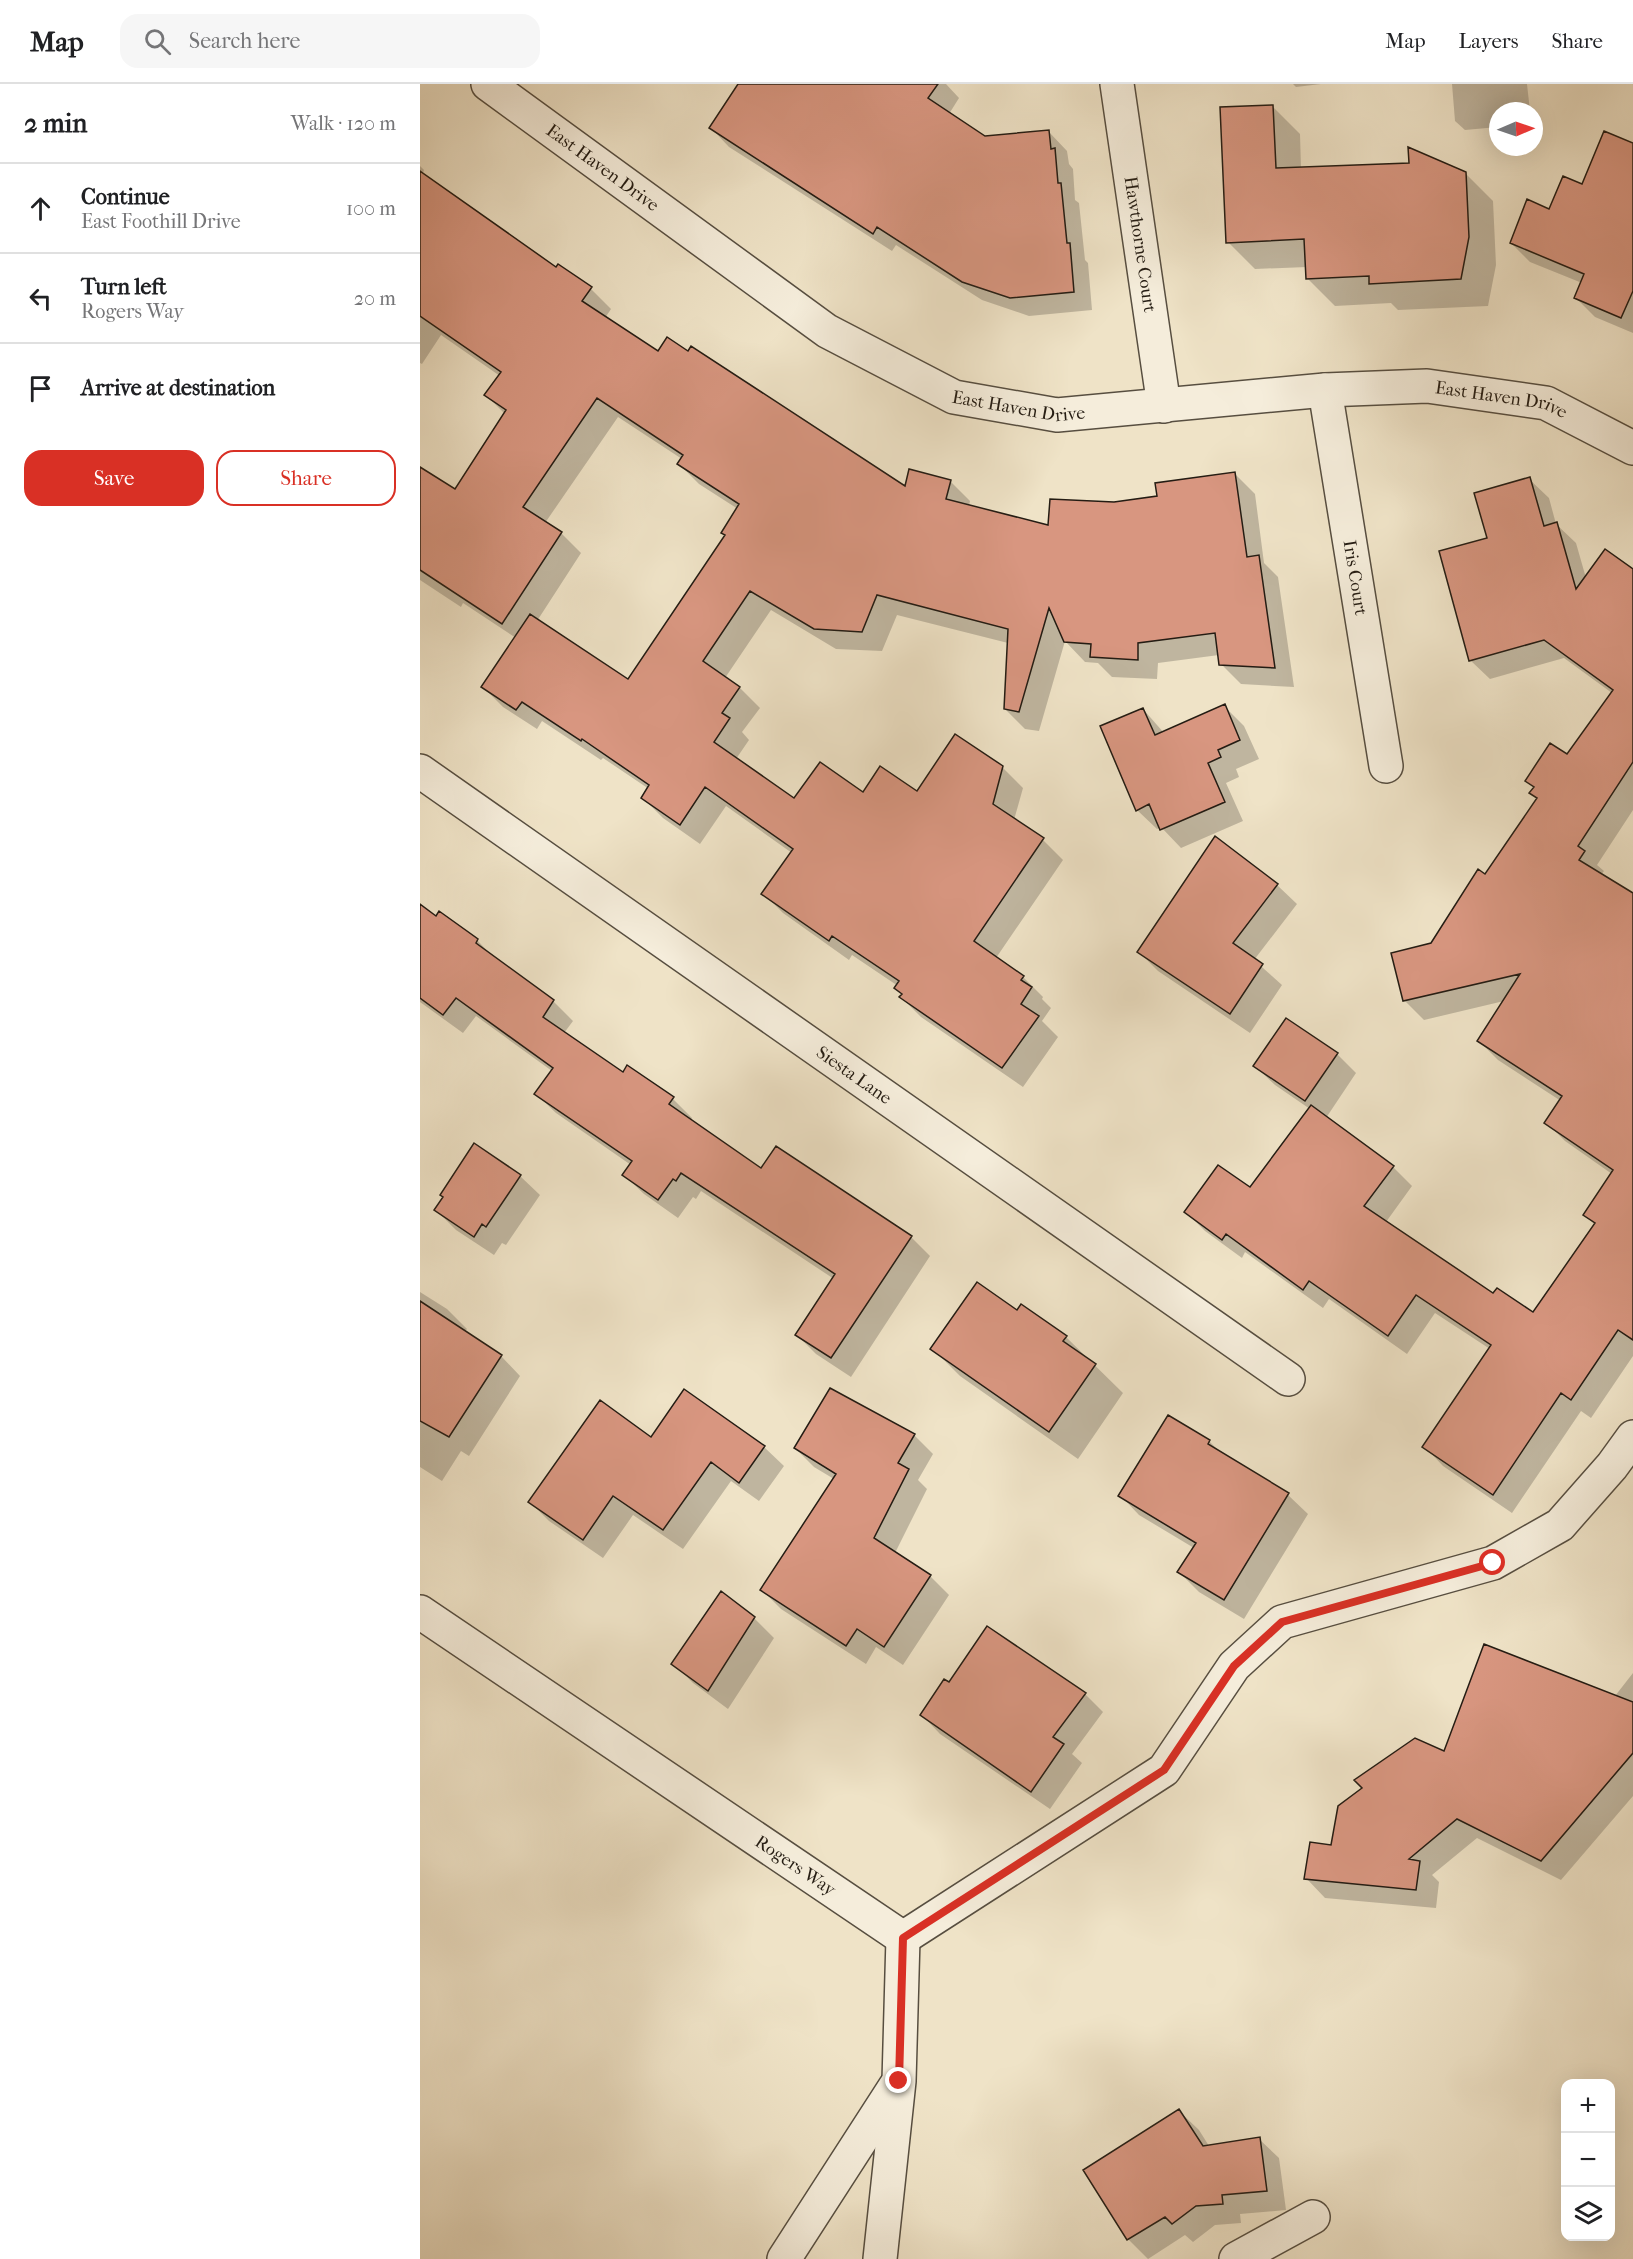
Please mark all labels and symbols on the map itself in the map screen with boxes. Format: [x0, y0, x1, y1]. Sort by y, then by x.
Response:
north arrow [1489, 102, 1543, 156]
street label: East Haven Drive [542, 120, 663, 216]
street label: Hawthorne Court [1120, 175, 1161, 314]
street label: East Haven Drive [1434, 377, 1571, 423]
street label: East Haven Drive [950, 386, 1086, 426]
street label: Iris Court [1339, 538, 1372, 617]
street label: Siesta Lane [812, 1041, 896, 1109]
route start [1479, 1549, 1505, 1575]
street label: Rogers Way [751, 1831, 841, 1901]
route end [885, 2067, 911, 2093]

